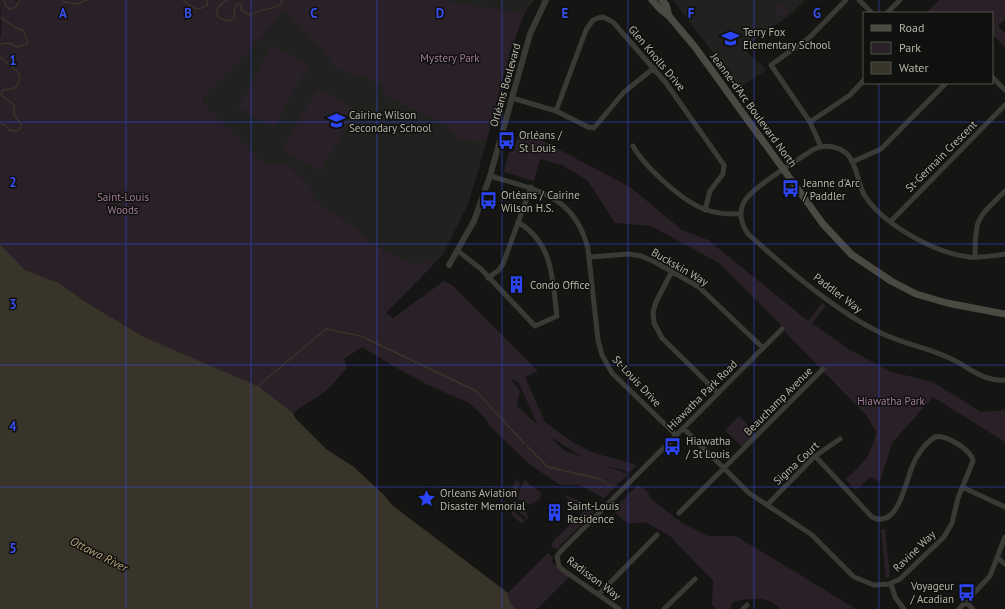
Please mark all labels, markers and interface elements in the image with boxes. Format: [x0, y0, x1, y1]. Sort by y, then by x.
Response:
text: A [59, 5, 67, 22]
text: B [184, 5, 192, 22]
text: C [310, 5, 318, 22]
text: D [436, 5, 444, 22]
text: E [562, 5, 569, 22]
text: F [688, 5, 695, 22]
text: G [813, 5, 821, 22]
legend [863, 12, 993, 84]
text: Road [899, 20, 924, 35]
street label: Glen Knolls Drive [625, 22, 689, 94]
place label: Terry Fox Elementary School [743, 25, 831, 52]
school or university icon: Terry Fox Elementary School [720, 28, 740, 48]
text: Park [899, 40, 921, 55]
street label: Orléans Boulevard [486, 42, 524, 128]
street label: Jeanne-d'Arc Boulevard North [707, 49, 800, 170]
park label: Mystery Park [420, 51, 480, 65]
text: 1 [9, 52, 17, 69]
text: Water [899, 60, 929, 75]
place label: Cairine Wilson Secondary School [349, 108, 432, 135]
school or university icon: Cairine Wilson Secondary School [326, 111, 346, 131]
street label: St-Germain Crescent [902, 117, 980, 195]
place label: Orléans / St Louis [519, 128, 563, 155]
bus stop icon: Orléans / St Louis [496, 131, 516, 151]
text: 2 [9, 174, 17, 191]
place label: Jeanne d'Arc / Paddler [802, 176, 860, 203]
bus stop icon: Jeanne d'Arc / Paddler [780, 179, 800, 199]
place label: Orléans / Cairine Wilson H.S. [501, 188, 580, 215]
park label: Saint-Louis Woods [97, 190, 149, 217]
bus stop icon: Orléans / Cairine Wilson H.S. [478, 191, 498, 211]
street label: Buckskin Way [649, 245, 712, 289]
street label: Paddler Way [811, 270, 866, 316]
building icon: Condo Office [507, 275, 527, 295]
place label: Condo Office [530, 278, 590, 292]
text: 3 [9, 296, 17, 313]
street label: St-Louis Drive [610, 352, 665, 410]
street label: Hiawatha Park Road [664, 357, 740, 433]
street label: Beauchamp Avenue [741, 363, 816, 438]
park label: Hiawatha Park [857, 394, 926, 408]
text: 4 [9, 418, 17, 435]
place label: Hiawatha / St Louis [685, 434, 731, 461]
bus stop icon: Hiawatha / St Louis [663, 437, 683, 457]
street label: Sigma Court [770, 438, 822, 488]
place label: Orleans Aviation Disaster Memorial [440, 486, 526, 513]
place icon: Orleans Aviation Disaster Memorial [417, 489, 437, 509]
place label: Saint-Louis Residence [567, 499, 619, 526]
building icon: Saint-Louis Residence [544, 502, 564, 522]
street label: Ravine Way [890, 527, 939, 575]
water label: Ottawa River [68, 533, 131, 575]
text: 5 [9, 540, 17, 557]
street label: Radisson Way [564, 553, 624, 603]
place label: Voyageur / Acadian [909, 579, 954, 606]
bus stop icon: Voyageur / Acadian [957, 582, 977, 602]

